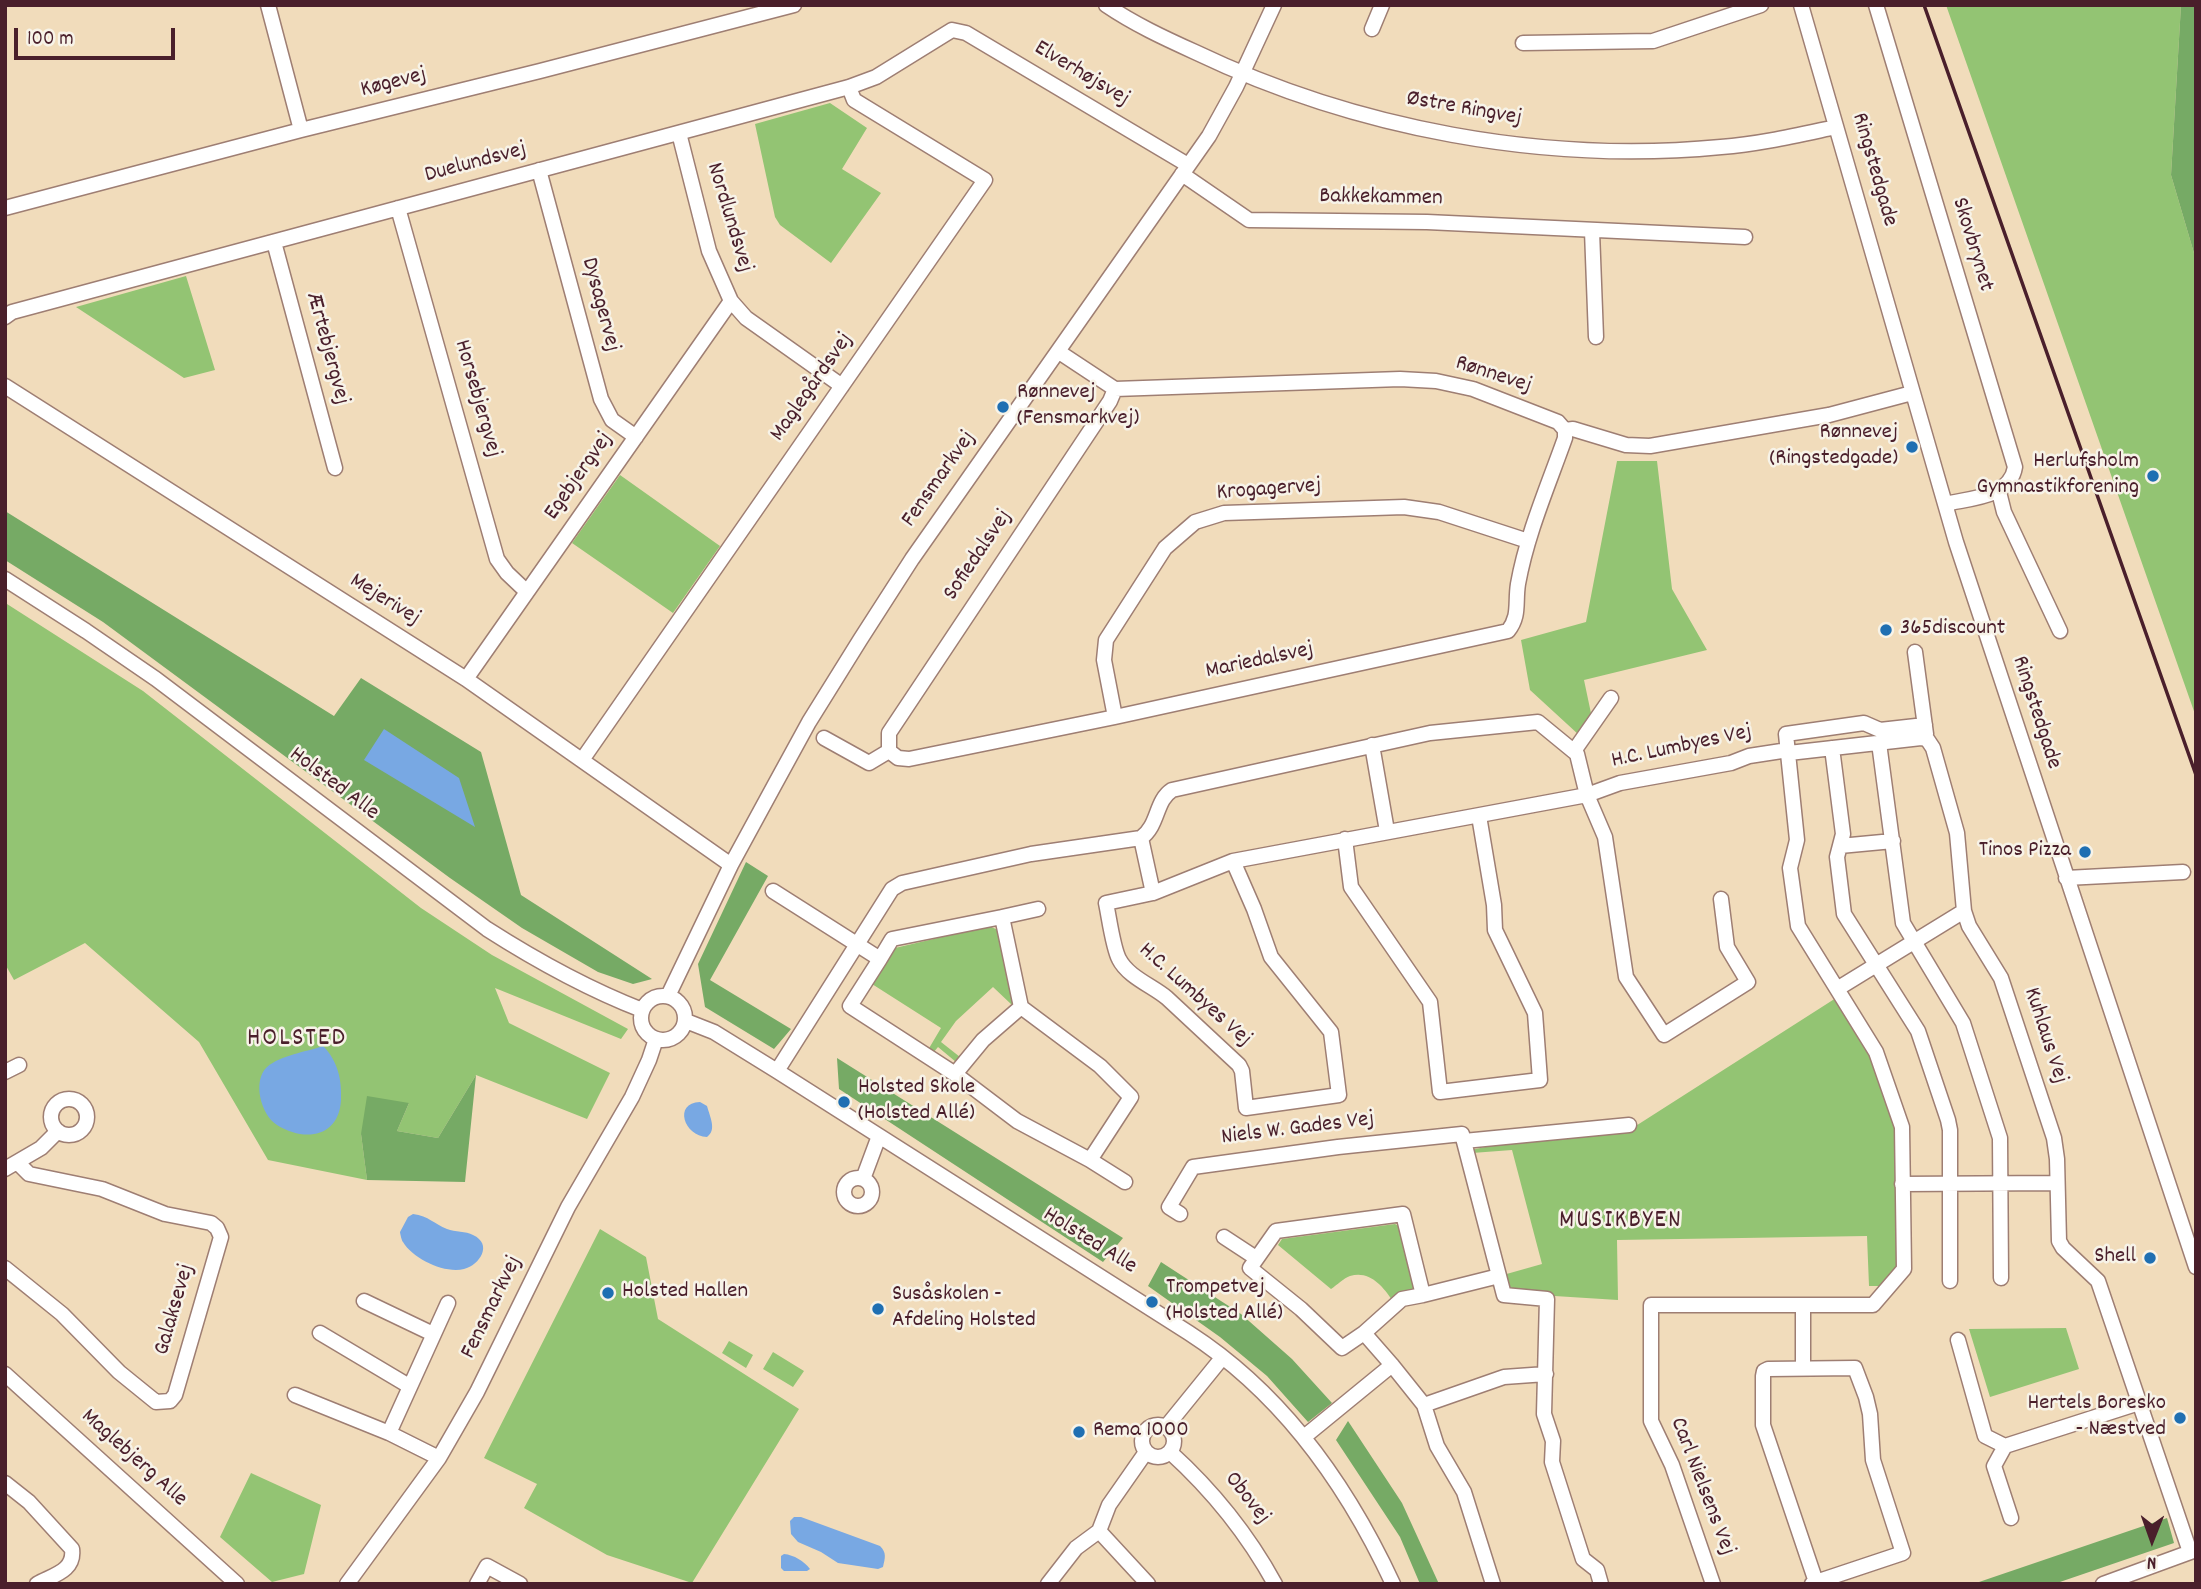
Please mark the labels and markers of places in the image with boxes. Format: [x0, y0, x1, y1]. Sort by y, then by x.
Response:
place label: Rønnevej (Fensmarkvej) [1017, 380, 1139, 434]
marker: Rønnevej (Fensmarkvej) [995, 399, 1011, 415]
place label: Rønnevej (Ringstedgade) [1770, 420, 1898, 474]
marker: Rønnevej (Ringstedgade) [1904, 439, 1920, 455]
place label: Herlufsholm Gymnastikforening [1977, 449, 2139, 503]
marker: Herlufsholm Gymnastikforening [2145, 468, 2161, 484]
place label: 365discount [1900, 616, 2005, 644]
marker: 365discount [1878, 622, 1894, 638]
place label: Tinos Pizza [1979, 838, 2071, 866]
marker: Tinos Pizza [2077, 844, 2093, 860]
place label: Holsted Skole (Holsted Allé) [858, 1075, 975, 1129]
marker: Holsted Skole (Holsted Allé) [836, 1094, 852, 1110]
place label: Shell [2094, 1244, 2136, 1272]
marker: Shell [2142, 1250, 2158, 1266]
place label: Trompetvej (Holsted Allé) [1166, 1275, 1283, 1329]
place label: Holsted Hallen [622, 1279, 748, 1307]
place label: Susåskolen - Afdeling Holsted [892, 1282, 1036, 1336]
marker: Holsted Hallen [600, 1285, 616, 1301]
marker: Trompetvej (Holsted Allé) [1144, 1294, 1160, 1310]
marker: Susåskolen - Afdeling Holsted [870, 1301, 886, 1317]
place label: Hertels Boresko - Næstved [2027, 1391, 2166, 1445]
marker: Hertels Boresko - Næstved [2172, 1410, 2188, 1426]
place label: Rema 1000 [1093, 1418, 1189, 1446]
marker: Rema 1000 [1071, 1424, 1087, 1440]

